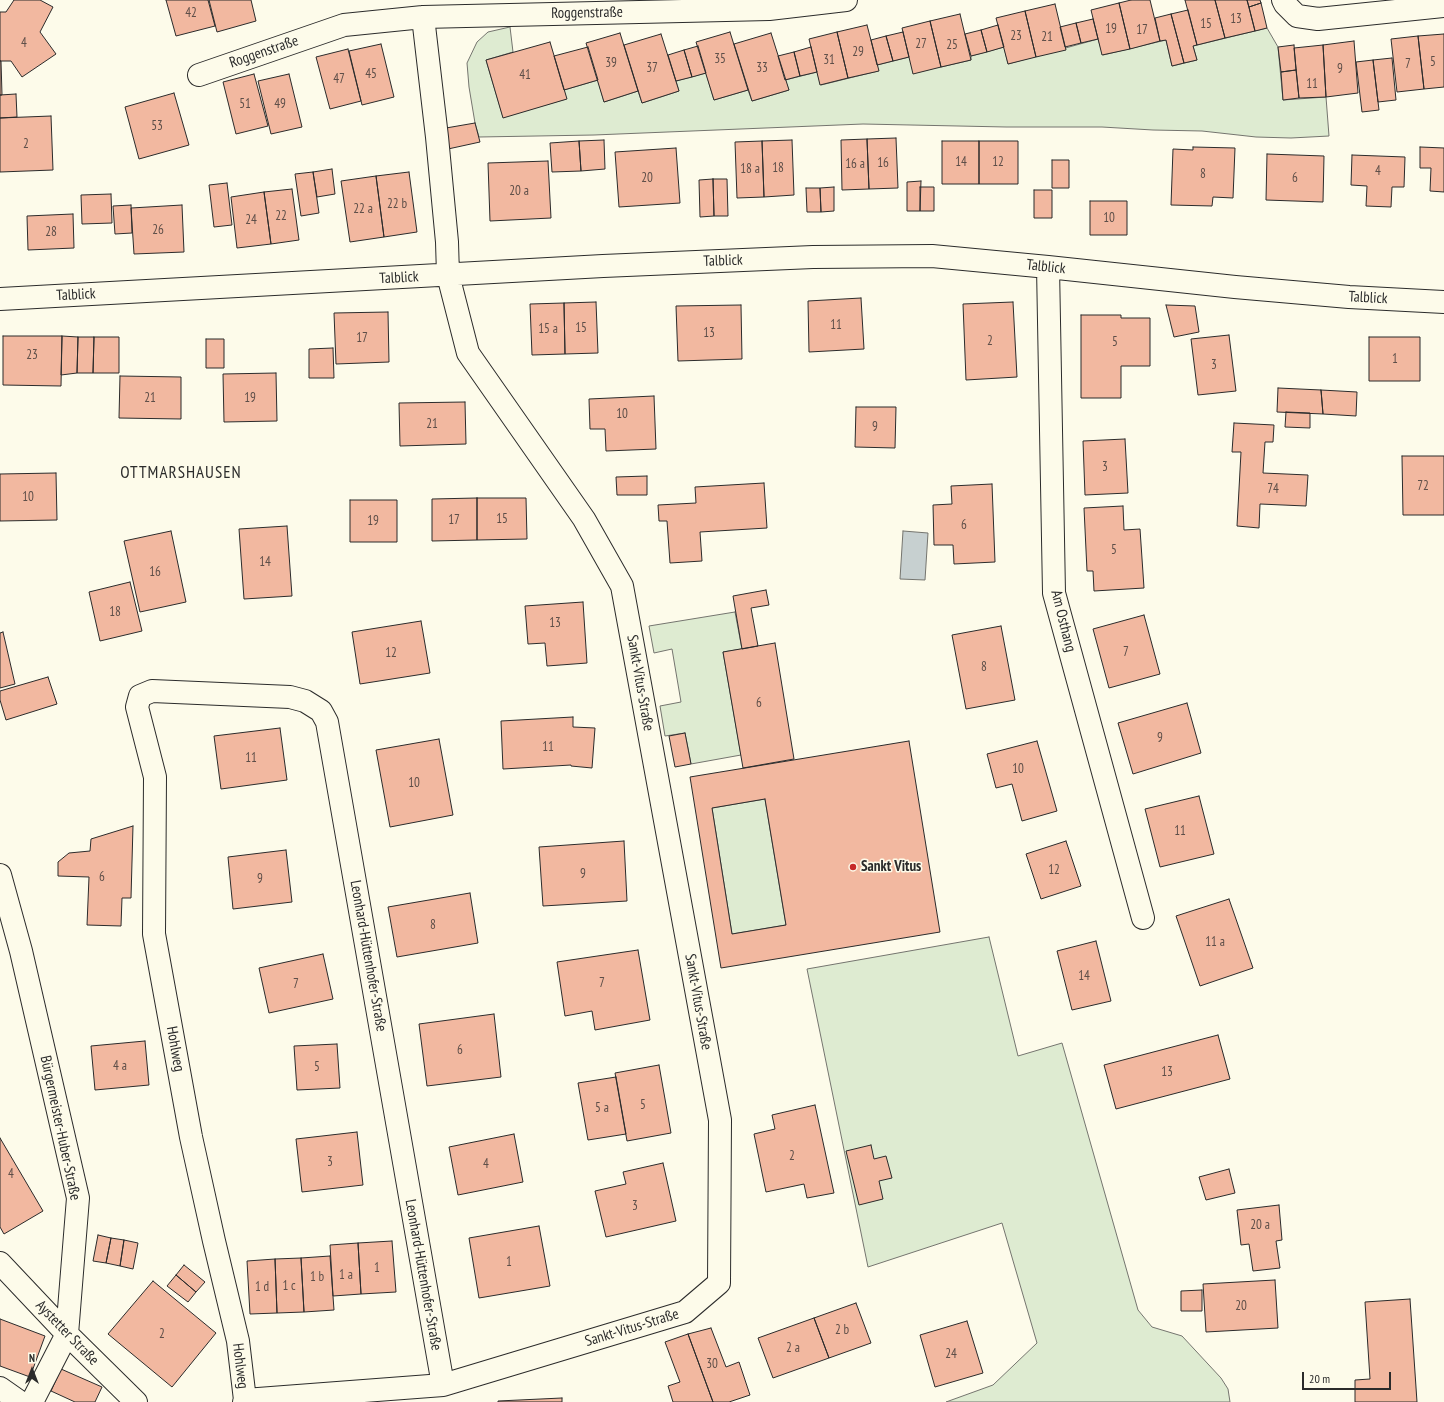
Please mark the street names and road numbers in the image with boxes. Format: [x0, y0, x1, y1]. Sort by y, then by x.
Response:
street label: Roggenstraße [551, 3, 623, 23]
street label: Roggenstraße [227, 32, 301, 72]
street label: Talblick [703, 251, 743, 271]
street label: Talblick [1025, 256, 1067, 278]
street label: Talblick [379, 268, 419, 288]
street label: Talblick [56, 285, 96, 305]
street label: Talblick [1348, 288, 1388, 308]
street label: Am Osthang [1047, 588, 1079, 654]
street label: Sankt-Vitus-Straße [623, 634, 657, 732]
street label: Leonhard-Hüttenhofer-Straße [346, 879, 390, 1033]
street label: Sankt-Vitus-Straße [681, 953, 715, 1051]
street label: Hohlweg [162, 1025, 188, 1073]
street label: Bürgermeister-Huber-Straße [36, 1054, 84, 1202]
street label: Leonhard-Hüttenhofer-Straße [401, 1198, 445, 1352]
street label: Aystetter Straße [32, 1297, 102, 1369]
street label: Sankt-Vitus-Straße [583, 1305, 681, 1351]
street label: Hohlweg [228, 1342, 252, 1390]

